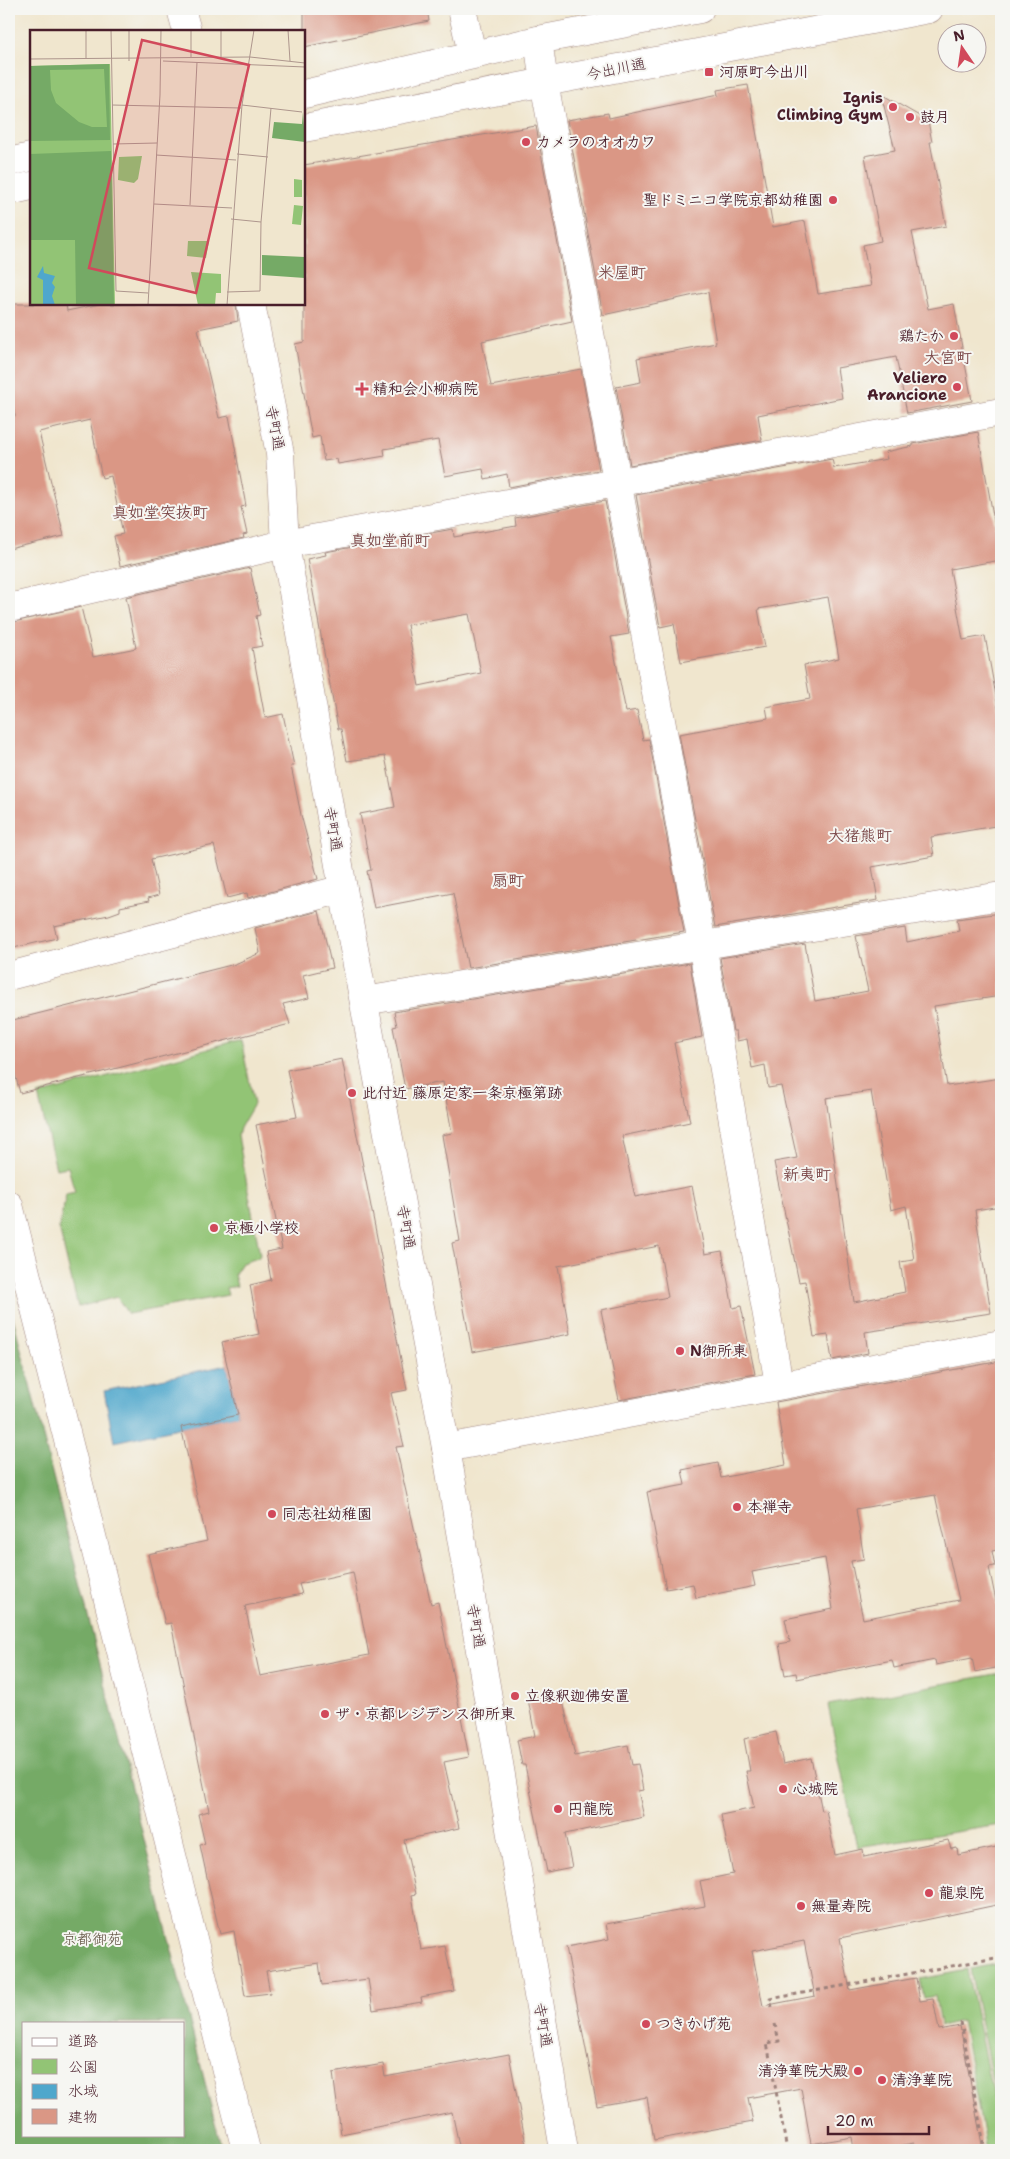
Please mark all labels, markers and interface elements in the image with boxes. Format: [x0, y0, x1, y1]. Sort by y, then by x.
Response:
north arrow [938, 22, 988, 72]
text: N [952, 25, 967, 45]
inset map [30, 30, 305, 305]
street label: 今出川通 [585, 53, 647, 85]
place label: 河原町今出川 [719, 62, 809, 82]
marker: 河原町今出川 [703, 66, 715, 78]
place label: Ignis Climbing Gym [777, 88, 883, 125]
marker: Ignis Climbing Gym [887, 101, 899, 113]
place label: 鼓月 [920, 107, 950, 127]
marker: 鼓月 [904, 111, 916, 123]
place label: カメラのオオカワ [536, 132, 656, 152]
marker: カメラのオオカワ [520, 136, 532, 148]
place label: 聖ドミニコ学院京都幼稚園 [643, 190, 823, 210]
marker: 聖ドミニコ学院京都幼稚園 [827, 194, 839, 206]
district label: 米屋町 [598, 262, 646, 283]
place label: 鶏たか [899, 326, 944, 346]
marker: 鶏たか [948, 330, 960, 342]
district label: 大宮町 [924, 347, 972, 368]
place label: Veliero Arancione [867, 368, 947, 405]
place label: 精和会小柳病院 [373, 379, 478, 399]
marker: Veliero Arancione [951, 381, 963, 393]
marker: 精和会小柳病院 [355, 382, 369, 396]
street label: 寺町通 [261, 404, 289, 452]
district label: 真如堂突抜町 [112, 502, 208, 523]
district label: 真如堂前町 [350, 530, 430, 551]
street label: 寺町通 [319, 805, 347, 853]
district label: 大猪熊町 [828, 825, 892, 846]
district label: 扇町 [492, 870, 524, 891]
place label: 此付近 藤原定家一条京極第跡 [362, 1083, 562, 1103]
marker: 此付近 藤原定家一条京極第跡 [346, 1087, 358, 1099]
district label: 新夷町 [783, 1164, 831, 1185]
street label: 寺町通 [392, 1203, 420, 1251]
place label: 京極小学校 [224, 1218, 299, 1238]
marker: 京極小学校 [208, 1222, 220, 1234]
place label: N御所東 [690, 1341, 747, 1361]
marker: N御所東 [674, 1345, 686, 1357]
place label: 本禅寺 [747, 1497, 792, 1517]
marker: 本禅寺 [731, 1501, 743, 1513]
place label: 同志社幼稚園 [282, 1504, 372, 1524]
marker: 同志社幼稚園 [266, 1508, 278, 1520]
street label: 寺町通 [462, 1602, 490, 1650]
place label: 立像釈迦佛安置 [525, 1686, 630, 1706]
marker: 立像釈迦佛安置 [509, 1690, 521, 1702]
place label: ザ・京都レジデンス御所東 [335, 1704, 515, 1724]
marker: ザ・京都レジデンス御所東 [319, 1708, 331, 1720]
place label: 心城院 [793, 1779, 838, 1799]
marker: 心城院 [777, 1783, 789, 1795]
place label: 円龍院 [568, 1799, 613, 1819]
marker: 円龍院 [552, 1803, 564, 1815]
place label: 龍泉院 [939, 1883, 984, 1903]
marker: 龍泉院 [923, 1887, 935, 1899]
place label: 無量寿院 [811, 1896, 871, 1916]
marker: 無量寿院 [795, 1900, 807, 1912]
park label: 京都御苑 [62, 1929, 122, 1949]
street label: 寺町通 [529, 2001, 557, 2049]
place label: つきかげ苑 [656, 2014, 731, 2034]
marker: つきかげ苑 [640, 2018, 652, 2030]
legend [22, 2022, 185, 2136]
text: 道路 [68, 2031, 98, 2051]
text: 公園 [68, 2057, 98, 2077]
place label: 清浄華院大殿 [758, 2061, 848, 2081]
marker: 清浄華院大殿 [852, 2065, 864, 2077]
place label: 清浄華院 [892, 2070, 952, 2090]
marker: 清浄華院 [876, 2074, 888, 2086]
text: 水域 [68, 2081, 98, 2101]
scale bar [828, 2104, 929, 2136]
text: 建物 [68, 2107, 98, 2127]
text: 20 m [835, 2111, 874, 2131]

